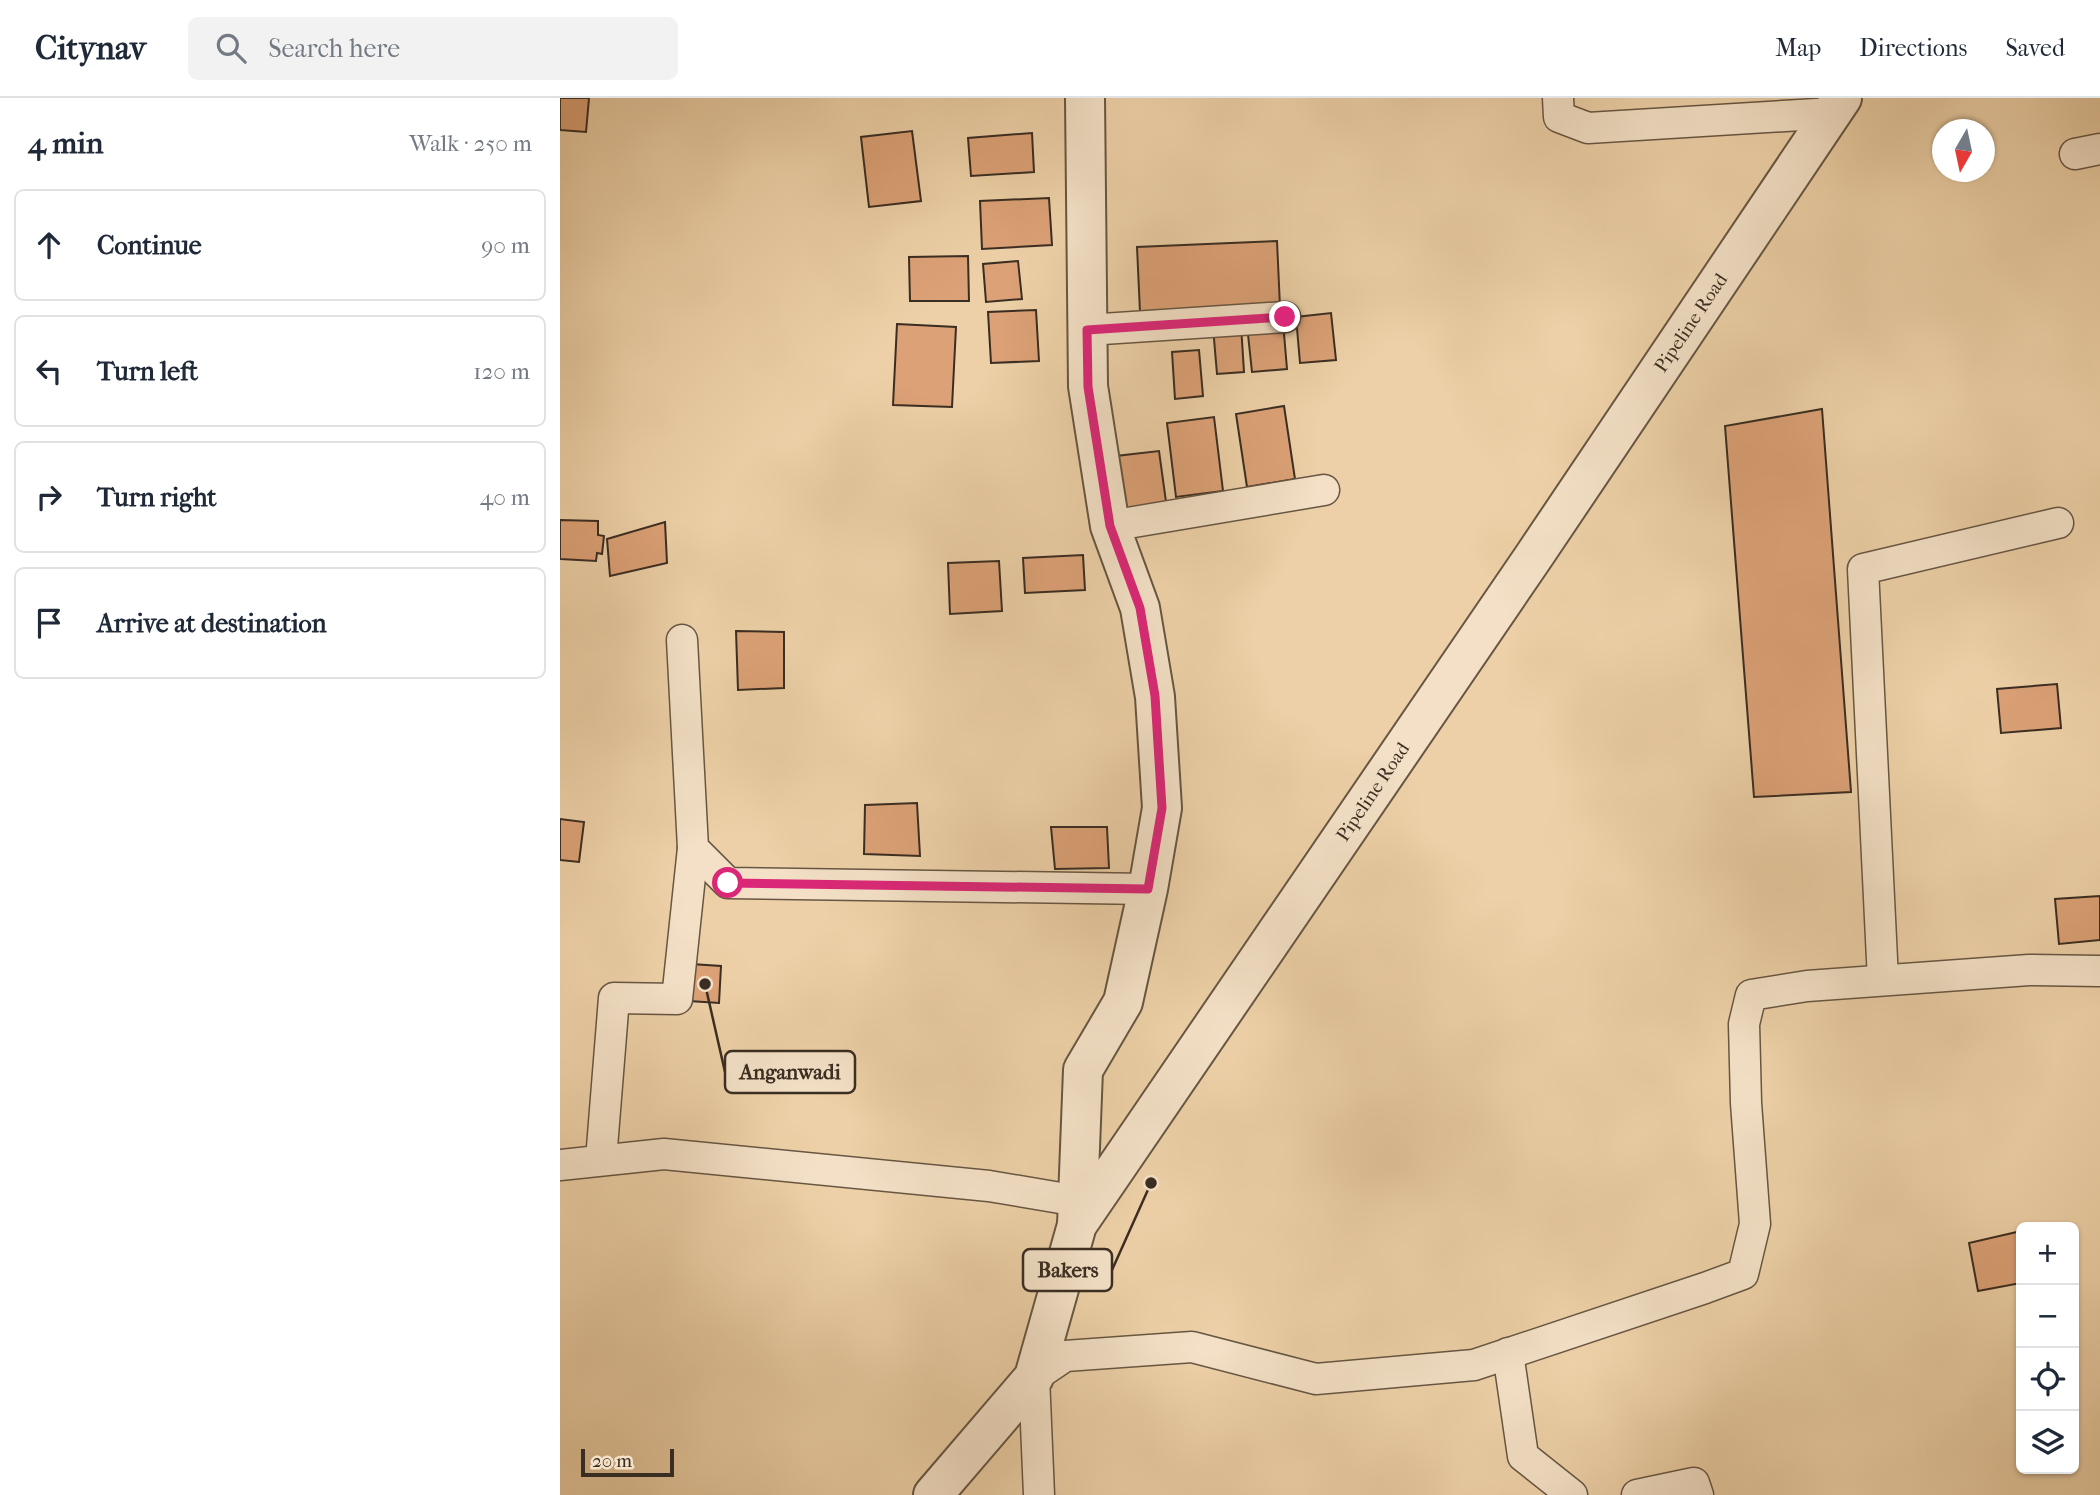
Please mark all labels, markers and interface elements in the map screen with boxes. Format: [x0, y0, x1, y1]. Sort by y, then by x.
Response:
search box [188, 17, 678, 80]
text: Citynav [35, 29, 146, 68]
icon: search [212, 29, 250, 67]
text: Search here [268, 33, 400, 64]
text: Map [1775, 34, 1821, 62]
text: Directions [1859, 34, 1967, 62]
text: Saved [2005, 34, 2065, 62]
north arrow [1932, 119, 1995, 182]
text: 4 min [28, 126, 103, 161]
text: Walk · 250 m [409, 130, 532, 157]
icon: ahead [30, 226, 68, 264]
text: Continue [97, 230, 202, 261]
text: 90 m [481, 232, 530, 259]
street label: Pipeline Road [1650, 269, 1732, 377]
route end [1269, 301, 1300, 332]
icon: left [30, 352, 68, 390]
text: Turn left [97, 356, 198, 387]
text: 120 m [473, 358, 530, 385]
icon: right [30, 478, 68, 516]
text: Turn right [97, 482, 217, 513]
text: 40 m [480, 484, 530, 511]
icon: arrive [30, 604, 68, 642]
text: Arrive at destination [97, 608, 327, 639]
street label: Pipeline Road [1332, 738, 1414, 846]
route start [712, 867, 743, 898]
callout: Anganwadi [725, 1051, 855, 1093]
text: Anganwadi [737, 1060, 841, 1084]
map controls [2016, 1222, 2079, 1474]
button: + [2016, 1222, 2079, 1285]
callout: Bakers [1023, 1249, 1112, 1291]
text: Bakers [1038, 1258, 1099, 1282]
button: − [2016, 1285, 2079, 1348]
button: locate [2016, 1348, 2079, 1411]
button: layers [2016, 1411, 2079, 1474]
scale bar [581, 1446, 674, 1478]
text: 20 m [592, 1450, 632, 1472]

